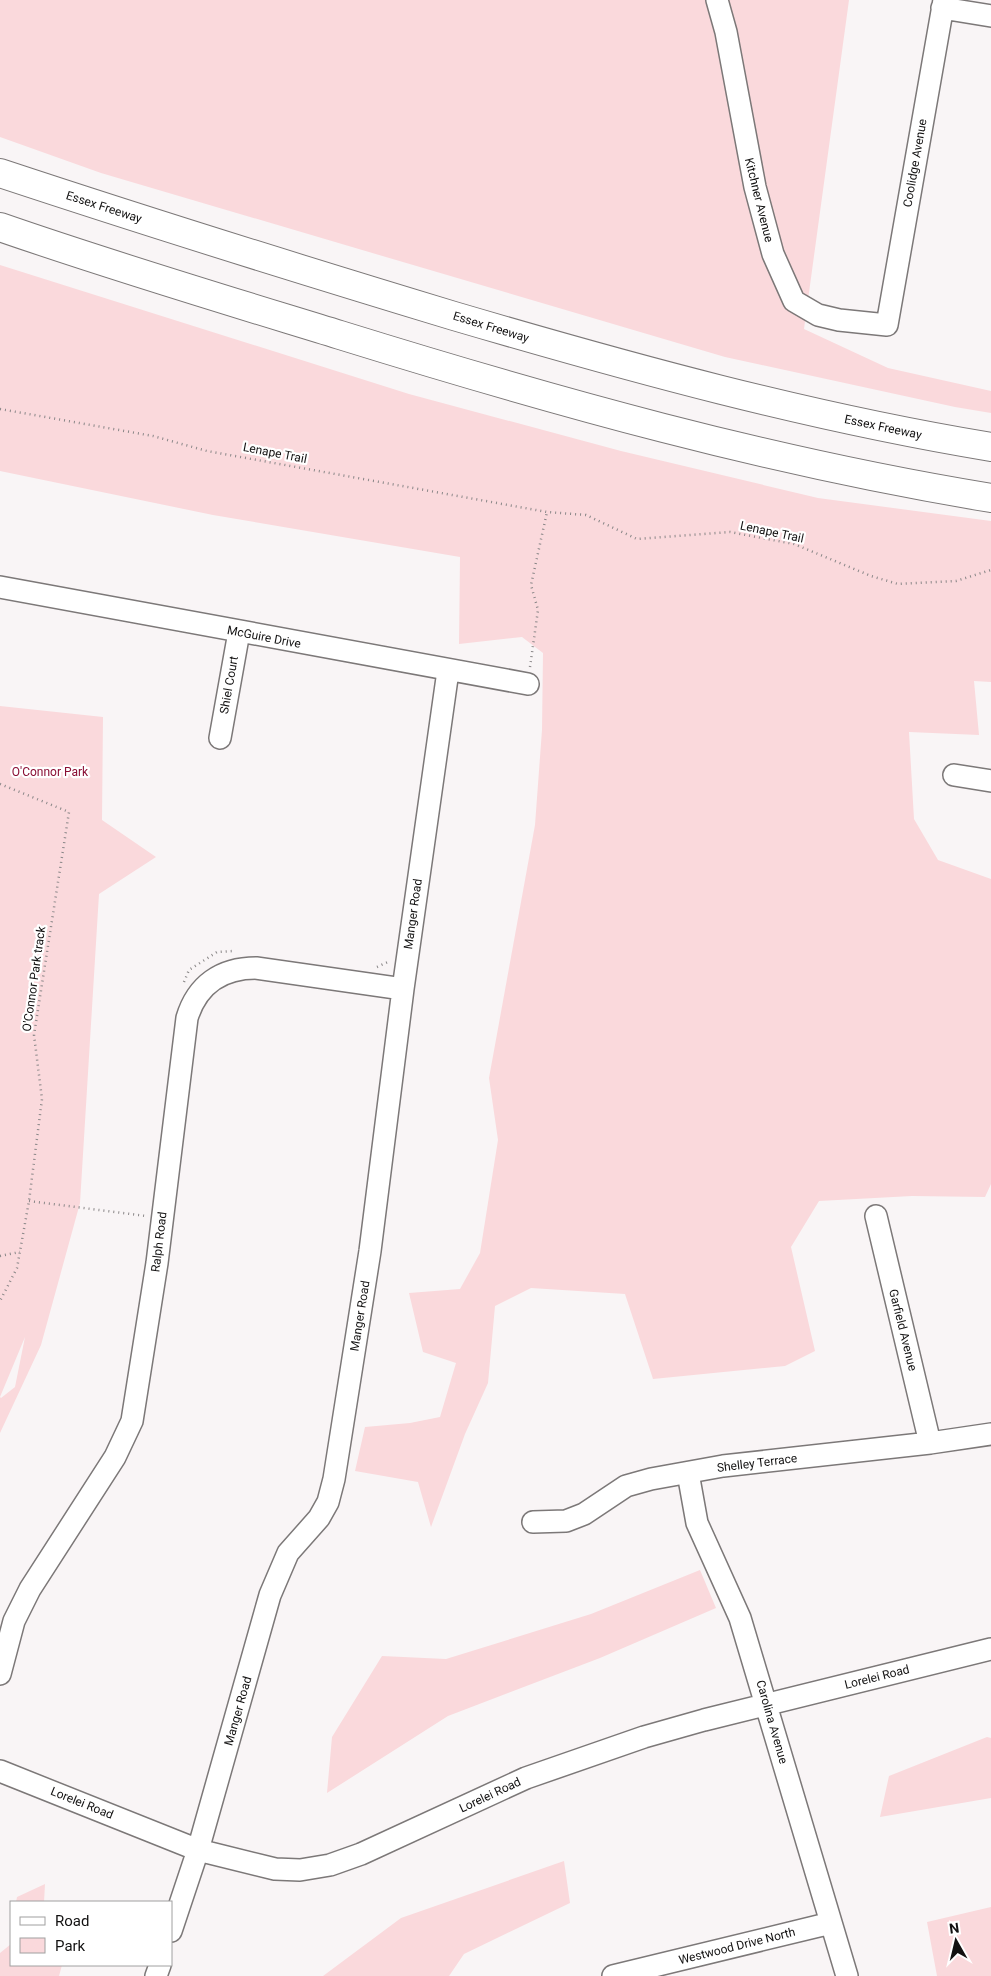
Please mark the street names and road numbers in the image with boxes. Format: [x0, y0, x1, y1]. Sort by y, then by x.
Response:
street label: Coolidge Avenue [900, 118, 930, 208]
street label: Kitchner Avenue [742, 156, 776, 244]
street label: Essex Freeway [64, 188, 144, 226]
street label: Essex Freeway [451, 309, 531, 345]
street label: Essex Freeway [843, 412, 923, 442]
street label: Lenape Trail [242, 440, 308, 466]
street label: Lenape Trail [739, 518, 805, 546]
street label: McGuire Drive [226, 623, 302, 651]
street label: Shiel Court [217, 655, 241, 715]
street label: Manger Road [401, 878, 425, 950]
street label: O'Connor Park track [20, 925, 48, 1032]
street label: Ralph Road [148, 1211, 170, 1273]
street label: Manger Road [348, 1280, 372, 1352]
street label: Garfield Avenue [886, 1288, 920, 1372]
street label: Shelley Terrace [716, 1451, 798, 1475]
street label: Lorelei Road [843, 1662, 911, 1692]
street label: Manger Road [221, 1675, 255, 1747]
street label: Carolina Avenue [753, 1679, 791, 1765]
street label: Lorelei Road [457, 1775, 523, 1815]
street label: Lorelei Road [49, 1784, 115, 1822]
street label: Westwood Drive North [677, 1925, 797, 1967]

